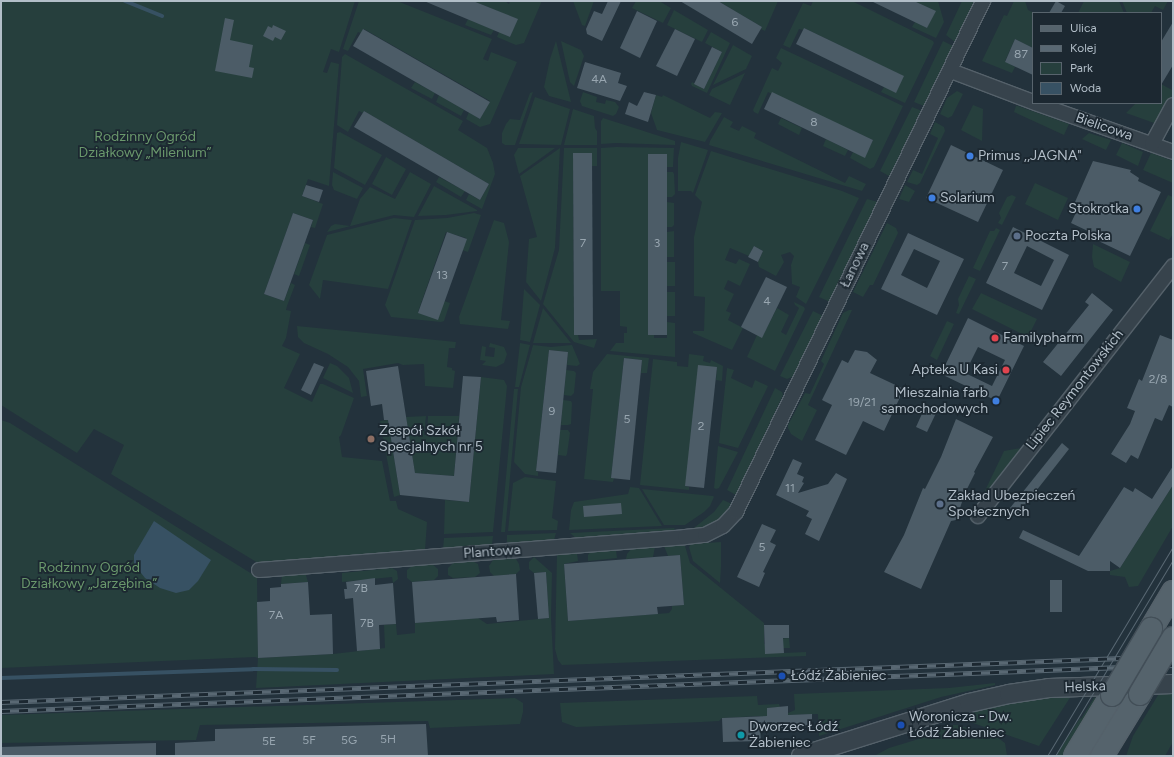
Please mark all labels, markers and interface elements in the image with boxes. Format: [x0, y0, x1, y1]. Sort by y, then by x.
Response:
legend [1032, 12, 1162, 104]
house number: 6 [732, 16, 738, 30]
text: Ulica [1070, 21, 1097, 35]
text: Kolej [1070, 41, 1097, 55]
house number: 87 [1014, 48, 1028, 62]
text: Park [1070, 61, 1093, 75]
house number: 4A [591, 73, 607, 87]
text: Woda [1070, 81, 1101, 95]
street label: Bielicowa [1073, 109, 1135, 145]
house number: 8 [810, 116, 818, 130]
park label: Rodzinny Ogród Działkowy „Milenium” [79, 129, 211, 162]
place label: Primus ,,JAGNA" [978, 148, 1082, 164]
marker: Primus ,,JAGNA" [965, 151, 975, 161]
place label: Solarium [940, 190, 995, 206]
marker: Solarium [927, 193, 937, 203]
place label: Stokrotka [1068, 201, 1129, 217]
marker: Stokrotka [1132, 204, 1142, 214]
place label: Poczta Polska [1025, 228, 1111, 244]
marker: Poczta Polska [1012, 231, 1022, 241]
house number: 7 [580, 237, 586, 251]
house number: 3 [654, 237, 660, 251]
street label: Łanowa [837, 240, 873, 290]
house number: 7 [1002, 260, 1008, 274]
house number: 13 [436, 269, 448, 283]
house number: 4 [763, 295, 771, 309]
street label: Lipiec Reymontowskich [1023, 326, 1127, 454]
place label: Familypharm [1003, 330, 1083, 346]
marker: Familypharm [990, 333, 1000, 343]
place label: Apteka U Kasi [911, 362, 998, 378]
marker: Apteka U Kasi [1001, 365, 1011, 375]
house number: 2/8 [1149, 373, 1167, 387]
place label: Mieszalnia farb samochodowych [881, 385, 988, 418]
house number: 19/21 [848, 396, 876, 410]
marker: Mieszalnia farb samochodowych [991, 396, 1001, 406]
house number: 9 [549, 405, 555, 419]
house number: 5 [624, 413, 630, 427]
house number: 2 [698, 420, 704, 434]
place label: Zespół Szkół Specjalnych nr 5 [379, 423, 483, 456]
marker: Zespół Szkół Specjalnych nr 5 [366, 434, 376, 444]
house number: 11 [785, 482, 795, 496]
place label: Zakład Ubezpieczeń Społecznych [948, 488, 1075, 520]
marker: Zakład Ubezpieczeń Społecznych [935, 499, 945, 509]
house number: 5 [759, 541, 765, 555]
street label: Plantowa [463, 542, 521, 562]
park label: Rodzinny Ogród Działkowy „Jarzębina” [21, 560, 157, 592]
house number: 7B [354, 582, 368, 596]
house number: 7A [269, 609, 283, 623]
house number: 7B [360, 617, 374, 631]
place label: Łódź Żabieniec [791, 668, 886, 684]
marker: Łódź Żabieniec [776, 670, 788, 682]
street label: Helska [1064, 678, 1106, 696]
place label: Woronicza - Dw. Łódź Żabieniec [909, 709, 1012, 742]
place label: Dworzec Łódź Żabieniec [749, 719, 838, 752]
marker: Woronicza - Dw. Łódź Żabieniec [896, 720, 906, 730]
marker: Dworzec Łódź Żabieniec [736, 730, 746, 740]
house number: 5H [380, 733, 396, 747]
house number: 5F [302, 734, 316, 748]
house number: 5G [341, 734, 357, 748]
house number: 5E [262, 735, 276, 749]

